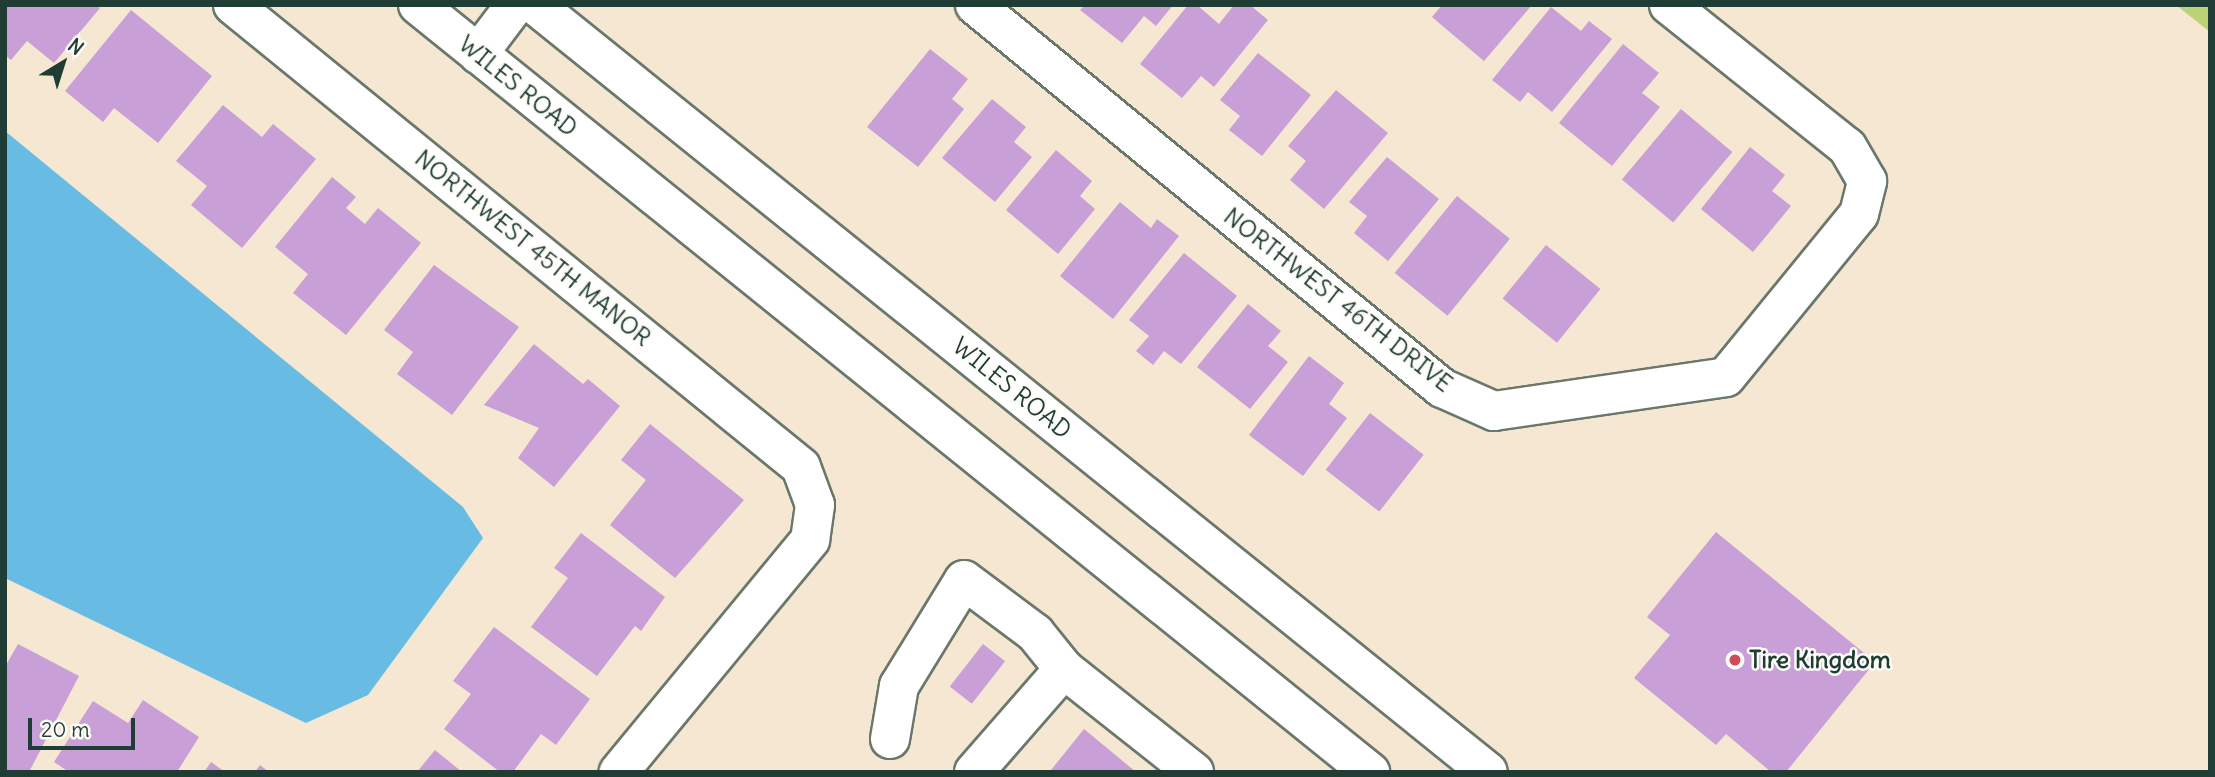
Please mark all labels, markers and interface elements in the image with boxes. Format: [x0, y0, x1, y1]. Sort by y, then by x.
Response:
north arrow [28, 28, 98, 98]
street label: WILES ROAD [453, 29, 583, 143]
text: N [63, 33, 88, 60]
street label: NORTHWEST 45TH MANOR [409, 144, 657, 352]
street label: NORTHWEST 46TH DRIVE [1218, 202, 1458, 398]
street label: WILES ROAD [947, 331, 1077, 445]
place label: Tire Kingdom [1749, 646, 1891, 674]
marker: Tire Kingdom [1727, 652, 1743, 668]
scale bar [32, 704, 138, 748]
text: 20 m [41, 716, 90, 743]

